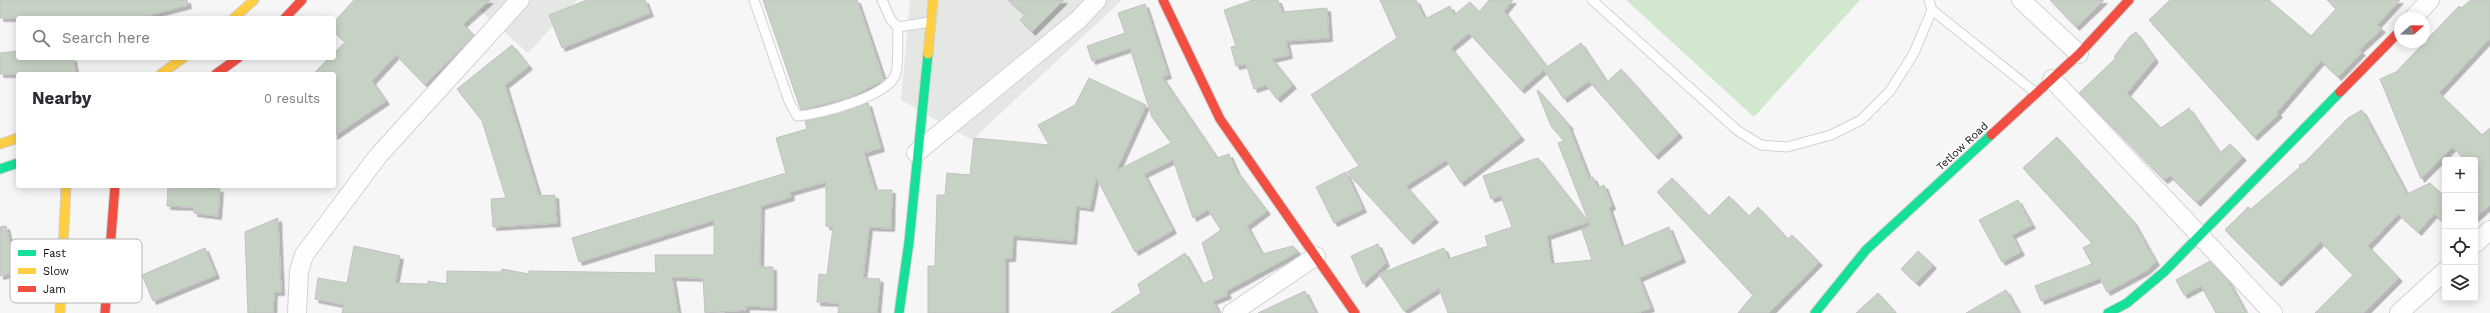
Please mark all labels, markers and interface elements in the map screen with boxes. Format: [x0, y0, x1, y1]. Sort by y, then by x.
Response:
north arrow [2394, 12, 2430, 48]
search box [16, 16, 336, 60]
icon: search [30, 27, 52, 49]
text: Search here [62, 29, 150, 47]
text: Nearby [32, 88, 91, 108]
text: 0 results [264, 91, 320, 106]
street label: Tetlow Road [1934, 119, 1991, 173]
map controls [2442, 157, 2478, 301]
button: + [2442, 157, 2478, 193]
button: − [2442, 193, 2478, 229]
button: locate [2442, 229, 2478, 265]
legend [10, 239, 142, 303]
text: Fast [43, 247, 66, 260]
text: Slow [43, 265, 69, 278]
button: layers [2442, 265, 2478, 301]
text: Jam [43, 283, 66, 296]

